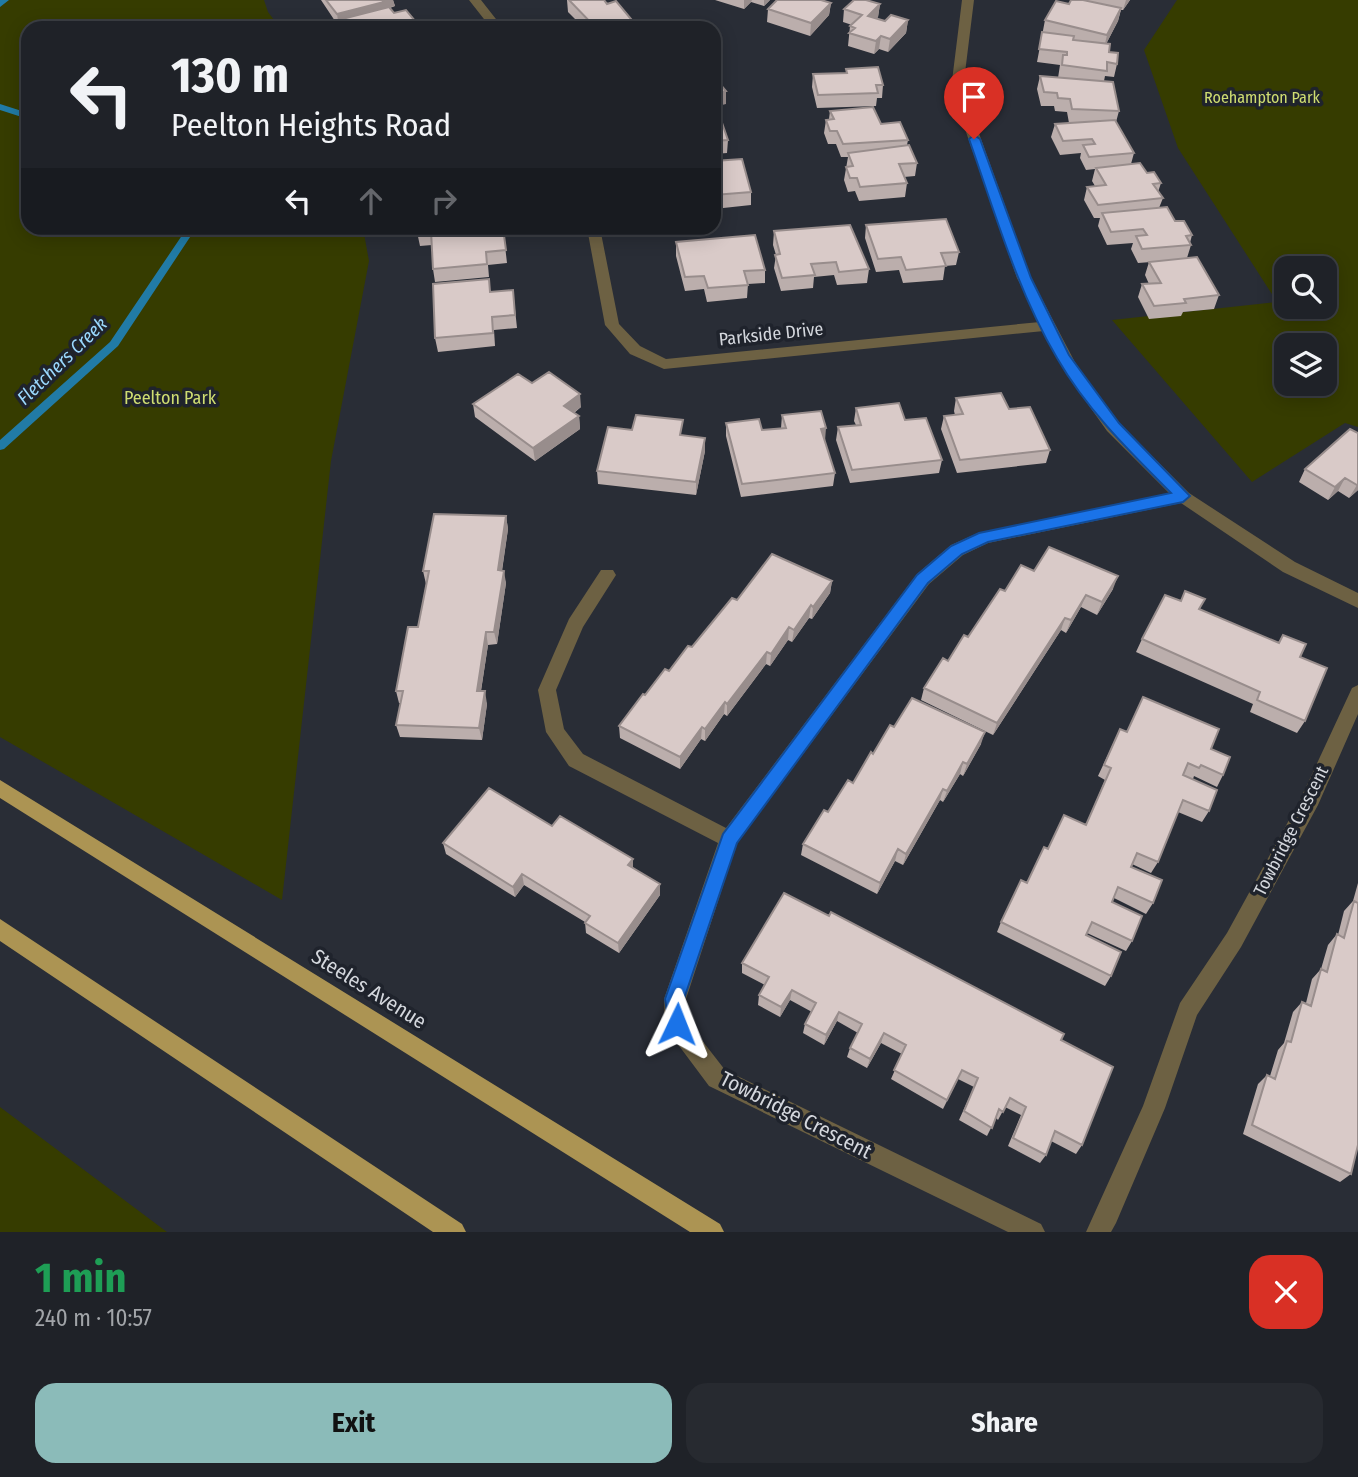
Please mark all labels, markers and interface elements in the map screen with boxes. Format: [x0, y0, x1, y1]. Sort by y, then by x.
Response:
text: 130 m [171, 46, 289, 105]
icon: left [56, 49, 147, 140]
pin [944, 67, 1004, 139]
icon: arrive [955, 78, 993, 116]
park label: Roehampton Park [1204, 88, 1320, 107]
text: Peelton Heights Road [171, 106, 451, 144]
icon: left [279, 182, 317, 220]
icon: ahead [352, 182, 390, 220]
icon: right [425, 182, 463, 220]
map controls [1274, 256, 1337, 396]
button: search [1274, 256, 1337, 319]
water label: Fletchers Creek [12, 312, 112, 410]
street label: Parkside Drive [718, 318, 824, 350]
button: layers [1274, 333, 1337, 396]
park label: Peelton Park [124, 387, 217, 409]
street label: Towbridge Crescent [1249, 762, 1333, 900]
street label: Steeles Avenue [307, 943, 431, 1035]
position arrow [640, 987, 714, 1061]
street label: Towbridge Crescent [716, 1066, 876, 1164]
text: 1 min [35, 1253, 126, 1303]
button: close [1249, 1255, 1323, 1329]
text: 240 m · 10:57 [35, 1304, 152, 1332]
button: Exit [35, 1383, 672, 1463]
button: Share [686, 1383, 1323, 1463]

